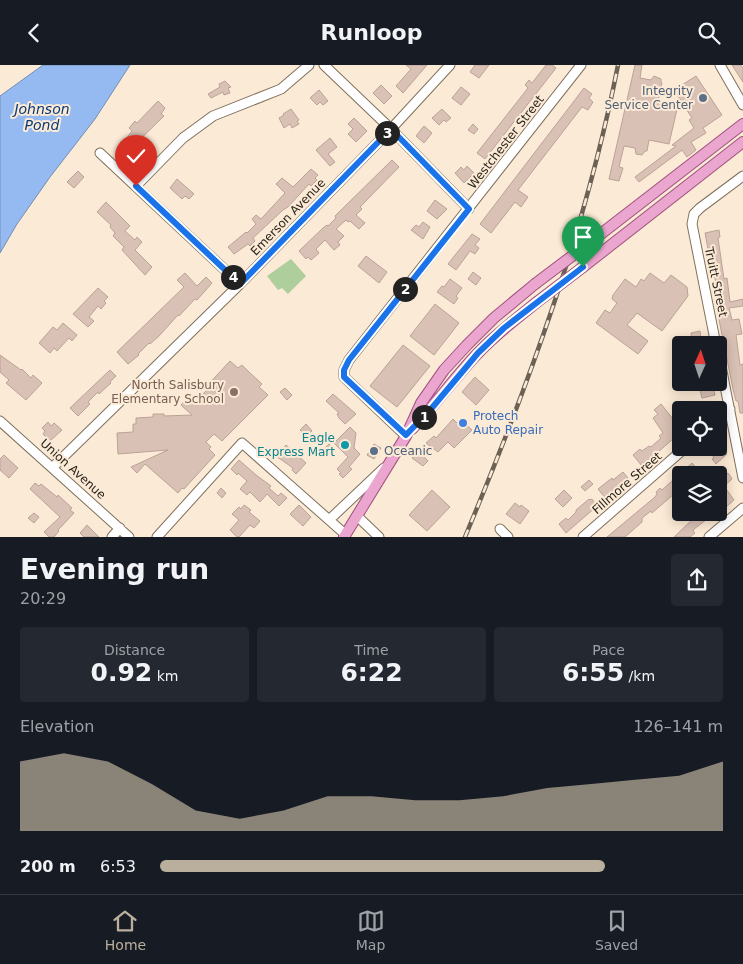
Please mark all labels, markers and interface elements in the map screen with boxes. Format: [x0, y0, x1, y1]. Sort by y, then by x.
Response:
icon: back [20, 19, 48, 47]
icon: search [695, 19, 723, 47]
text: Runloop [321, 20, 422, 45]
place label: Integrity Service Center [604, 84, 693, 112]
street label: Westchester Street [465, 92, 547, 191]
marker: Integrity Service Center [697, 92, 709, 104]
water label: Johnson Pond [11, 101, 70, 133]
pin: 3 [374, 121, 400, 145]
text: 3 [383, 125, 392, 141]
pin [115, 135, 157, 186]
icon: check [122, 142, 150, 170]
street label: Emerson Avenue [248, 176, 328, 258]
pin [562, 216, 604, 267]
icon: arrive [569, 223, 597, 251]
street label: Truitt Street [702, 245, 730, 319]
pin: 4 [220, 265, 246, 289]
text: 4 [229, 269, 238, 285]
pin: 2 [392, 277, 418, 301]
text: 2 [401, 281, 410, 297]
north arrow [672, 336, 728, 391]
map controls [672, 336, 727, 521]
place label: North Salisbury Elementary School [111, 378, 224, 406]
marker: North Salisbury Elementary School [228, 386, 240, 398]
button: locate [672, 401, 727, 456]
pin: 1 [412, 405, 436, 429]
text: 1 [420, 409, 429, 425]
place label: Protech Auto Repair [473, 409, 543, 437]
marker: Protech Auto Repair [457, 417, 469, 429]
place label: Eagle Express Mart [257, 431, 335, 459]
street label: Union Avenue [37, 436, 109, 502]
marker: Eagle Express Mart [339, 439, 351, 451]
place label: Oceanic [384, 444, 432, 458]
marker: Oceanic [368, 445, 380, 457]
street label: Fillmore Street [589, 449, 665, 517]
button: layers [672, 466, 727, 521]
text: Evening run [20, 553, 209, 586]
button: share [671, 554, 723, 606]
text: 20:29 [20, 589, 66, 608]
text: Distance [104, 642, 165, 658]
text: Time [354, 642, 389, 658]
text: Pace [592, 642, 625, 658]
text: 0.92 [91, 658, 152, 687]
text: 6:22 [340, 658, 403, 687]
text: 6:55 [562, 658, 624, 687]
text: km [152, 668, 178, 684]
text: /km [624, 668, 655, 684]
text: Elevation [20, 717, 94, 736]
text: 126–141 m [633, 717, 723, 736]
text: 200 m [20, 857, 76, 876]
text: 6:53 [100, 857, 136, 876]
tab: Home [105, 907, 146, 953]
tab: Map [356, 907, 385, 953]
tab: Saved [595, 907, 638, 953]

